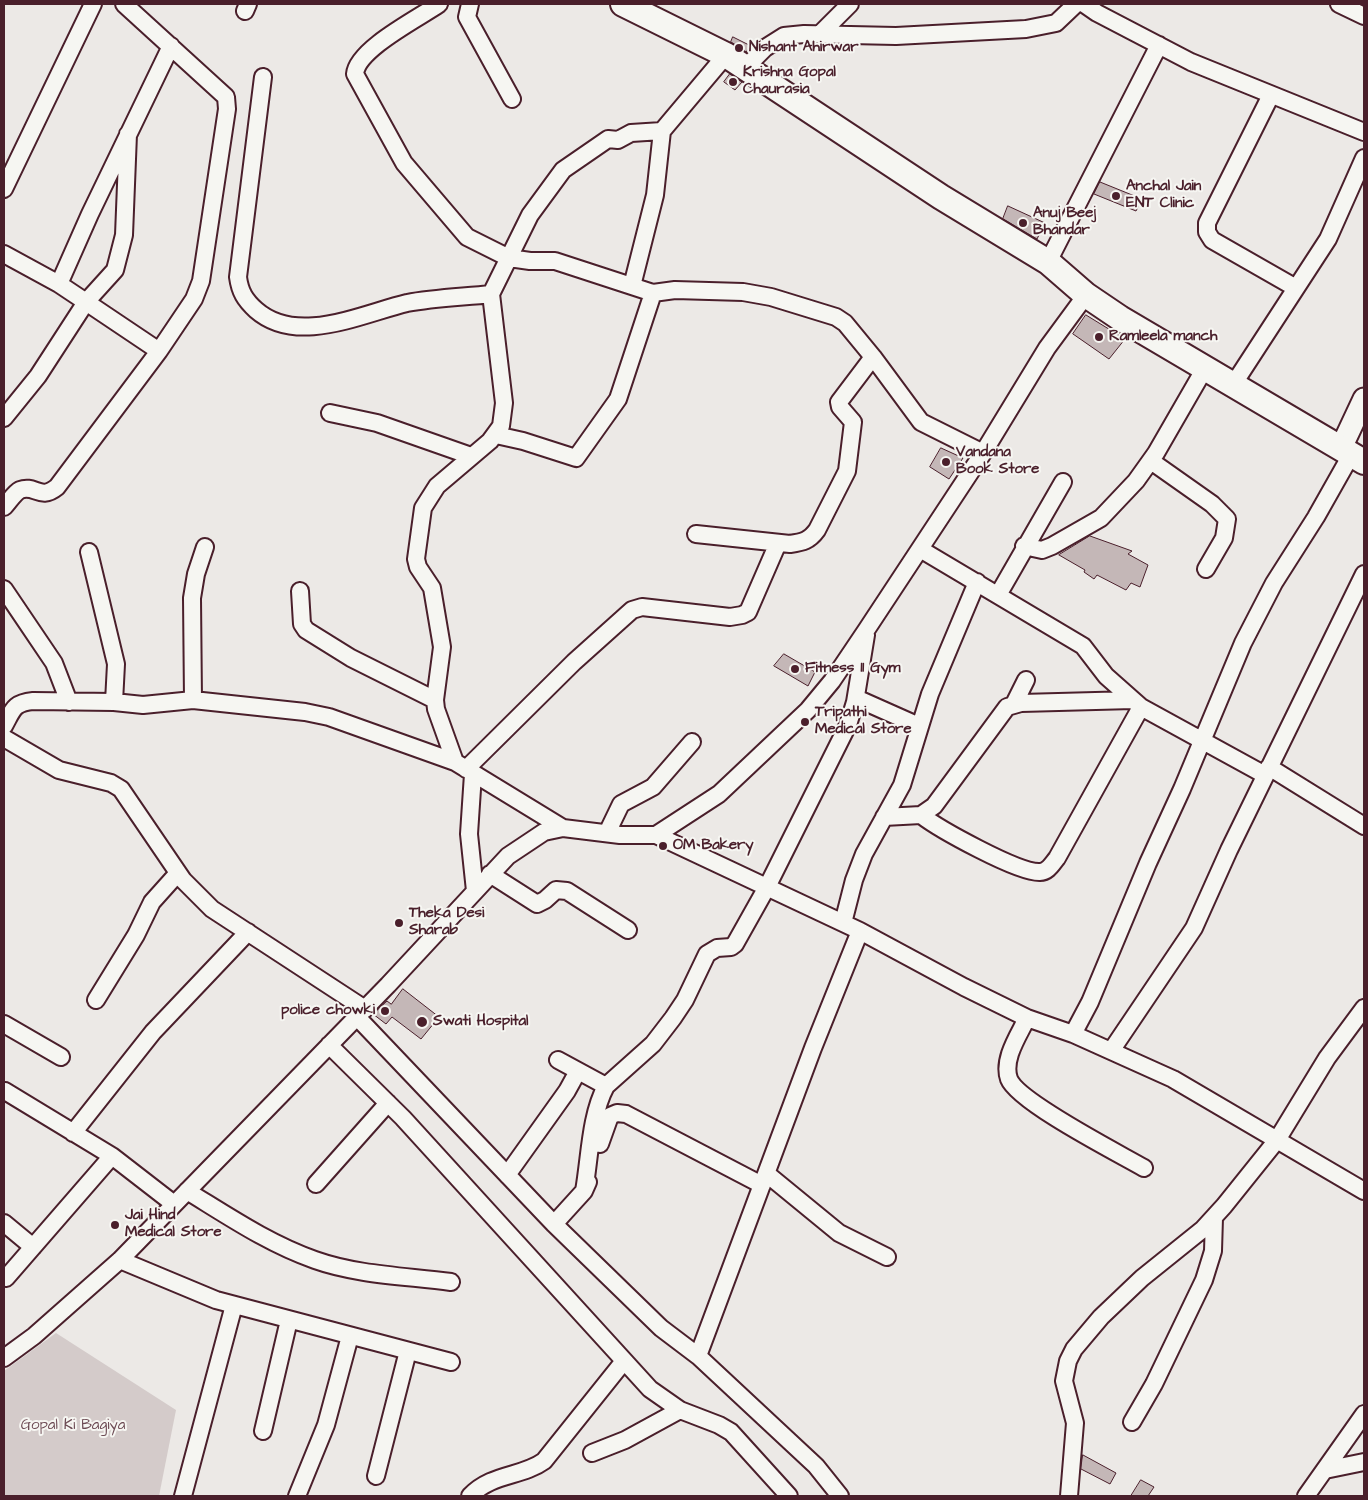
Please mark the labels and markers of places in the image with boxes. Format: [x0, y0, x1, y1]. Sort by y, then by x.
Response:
place label: Nishant Ahirwar [749, 39, 858, 57]
marker: Nishant Ahirwar [733, 42, 745, 54]
place label: Krishna Gopal Chaurasia [743, 64, 836, 99]
marker: Krishna Gopal Chaurasia [727, 76, 739, 88]
place label: Anchal Jain ENT Clinic [1126, 178, 1201, 213]
marker: Anchal Jain ENT Clinic [1110, 190, 1122, 202]
place label: Anuj Beej Bhandar [1033, 205, 1096, 240]
marker: Anuj Beej Bhandar [1017, 217, 1029, 229]
place label: Ramleela manch [1109, 328, 1217, 346]
marker: Ramleela manch [1093, 331, 1105, 343]
place label: Vandana Book Store [956, 444, 1039, 479]
marker: Vandana Book Store [940, 456, 952, 468]
place label: Fitness 11 Gym [805, 660, 901, 678]
marker: Fitness 11 Gym [789, 663, 801, 675]
place label: Tripathi Medical Store [815, 704, 912, 739]
marker: Tripathi Medical Store [799, 716, 811, 728]
place label: OM Bakery [673, 837, 754, 855]
marker: OM Bakery [657, 840, 669, 852]
place label: Theka Desi Sharab [409, 905, 484, 940]
marker: Theka Desi Sharab [393, 917, 405, 929]
place label: police chowki [281, 1002, 375, 1020]
marker: police chowki [379, 1005, 391, 1017]
place label: Swati Hospital [433, 1013, 528, 1031]
marker: Swati Hospital [415, 1015, 429, 1029]
place label: Jai Hind Medical Store [125, 1207, 222, 1242]
marker: Jai Hind Medical Store [109, 1219, 121, 1231]

